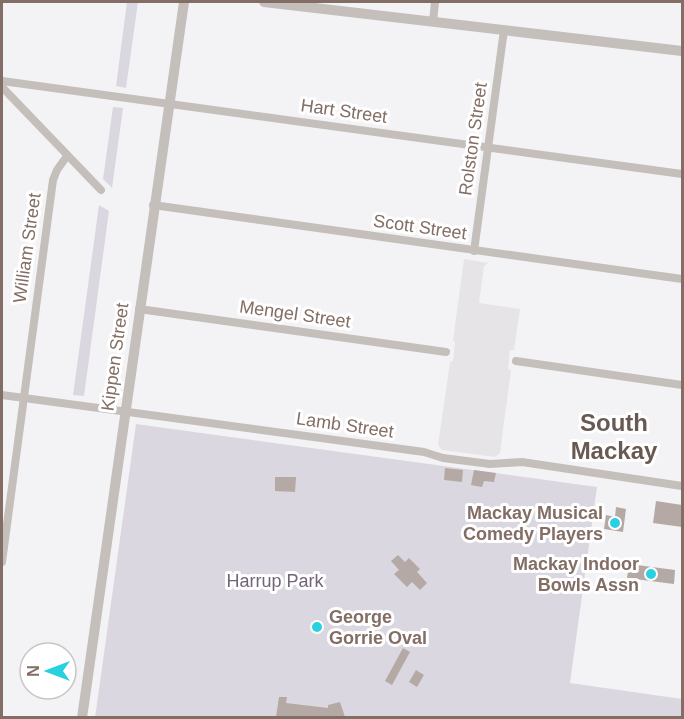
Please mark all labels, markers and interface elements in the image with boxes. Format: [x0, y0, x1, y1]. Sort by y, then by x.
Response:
street label: Rolston Street [455, 81, 491, 197]
street label: Hart Street [300, 95, 388, 127]
street label: William Street [9, 192, 45, 304]
street label: Scott Street [372, 211, 468, 243]
street label: Mengel Street [238, 296, 352, 332]
street label: Kippen Street [98, 302, 132, 412]
street label: Lamb Street [295, 408, 395, 442]
district label: South Mackay [571, 409, 658, 464]
place label: Mackay Musical Comedy Players [463, 503, 603, 544]
marker: Mackay Musical Comedy Players [608, 516, 622, 530]
place label: Mackay Indoor Bowls Assn [513, 554, 639, 595]
marker: Mackay Indoor Bowls Assn [644, 567, 658, 581]
park label: Harrup Park [226, 571, 325, 591]
place label: George Gorrie Oval [329, 607, 427, 648]
marker: George Gorrie Oval [310, 620, 324, 634]
north arrow [18, 641, 78, 701]
text: N [25, 665, 42, 677]

